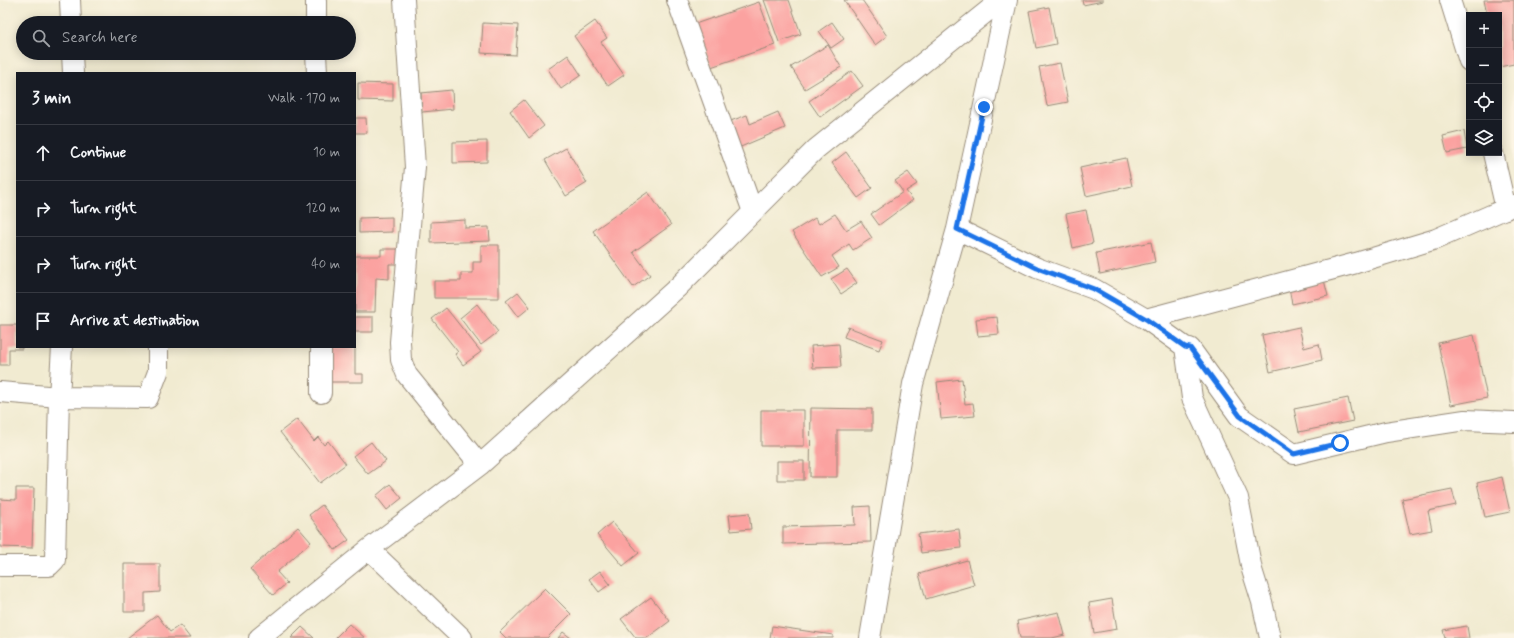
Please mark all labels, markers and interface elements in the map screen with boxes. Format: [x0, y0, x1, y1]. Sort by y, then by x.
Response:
map controls [1466, 12, 1502, 156]
button: + [1466, 12, 1502, 48]
search box [16, 16, 356, 60]
icon: search [30, 27, 52, 49]
text: Search here [62, 28, 138, 48]
button: − [1466, 48, 1502, 84]
button: locate [1466, 84, 1502, 120]
text: 3 min [32, 87, 71, 109]
text: Walk · 170 m [268, 90, 340, 107]
route end [975, 98, 993, 116]
button: layers [1466, 120, 1502, 156]
icon: ahead [32, 142, 54, 164]
text: Continue [70, 143, 126, 163]
text: 10 m [313, 144, 340, 161]
icon: right [32, 198, 54, 220]
text: Turn right [70, 199, 137, 219]
text: 120 m [306, 200, 340, 217]
icon: right [32, 254, 54, 276]
text: Turn right [70, 255, 137, 275]
text: 40 m [311, 256, 340, 273]
icon: arrive [32, 310, 54, 332]
text: Arrive at destination [70, 311, 199, 331]
route start [1331, 434, 1349, 452]

